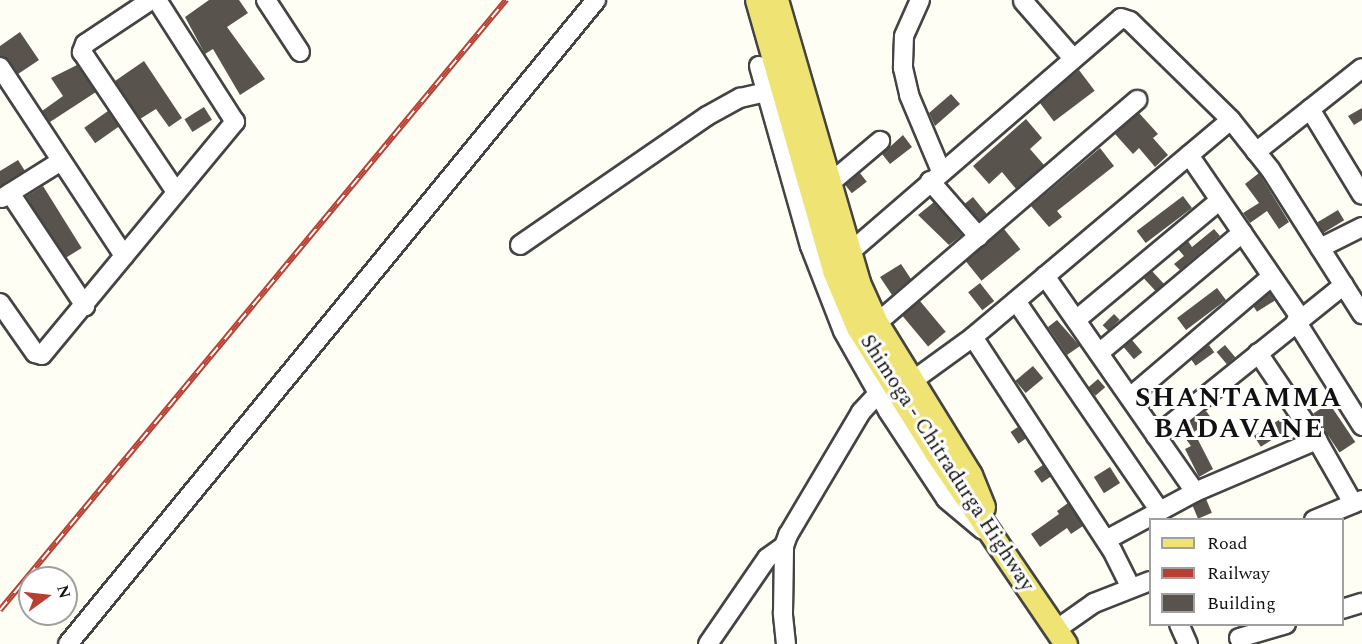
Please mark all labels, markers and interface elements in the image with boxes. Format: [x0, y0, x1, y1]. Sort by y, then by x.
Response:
street label: Shimoga - Chitradurga Highway [854, 330, 1040, 596]
district label: SHANTAMMA BADAVANE [1135, 382, 1343, 445]
legend [1149, 518, 1344, 626]
text: Road [1207, 530, 1248, 557]
text: Railway [1207, 560, 1270, 587]
north arrow [18, 566, 78, 626]
text: N [50, 582, 77, 601]
text: Building [1207, 590, 1276, 617]

